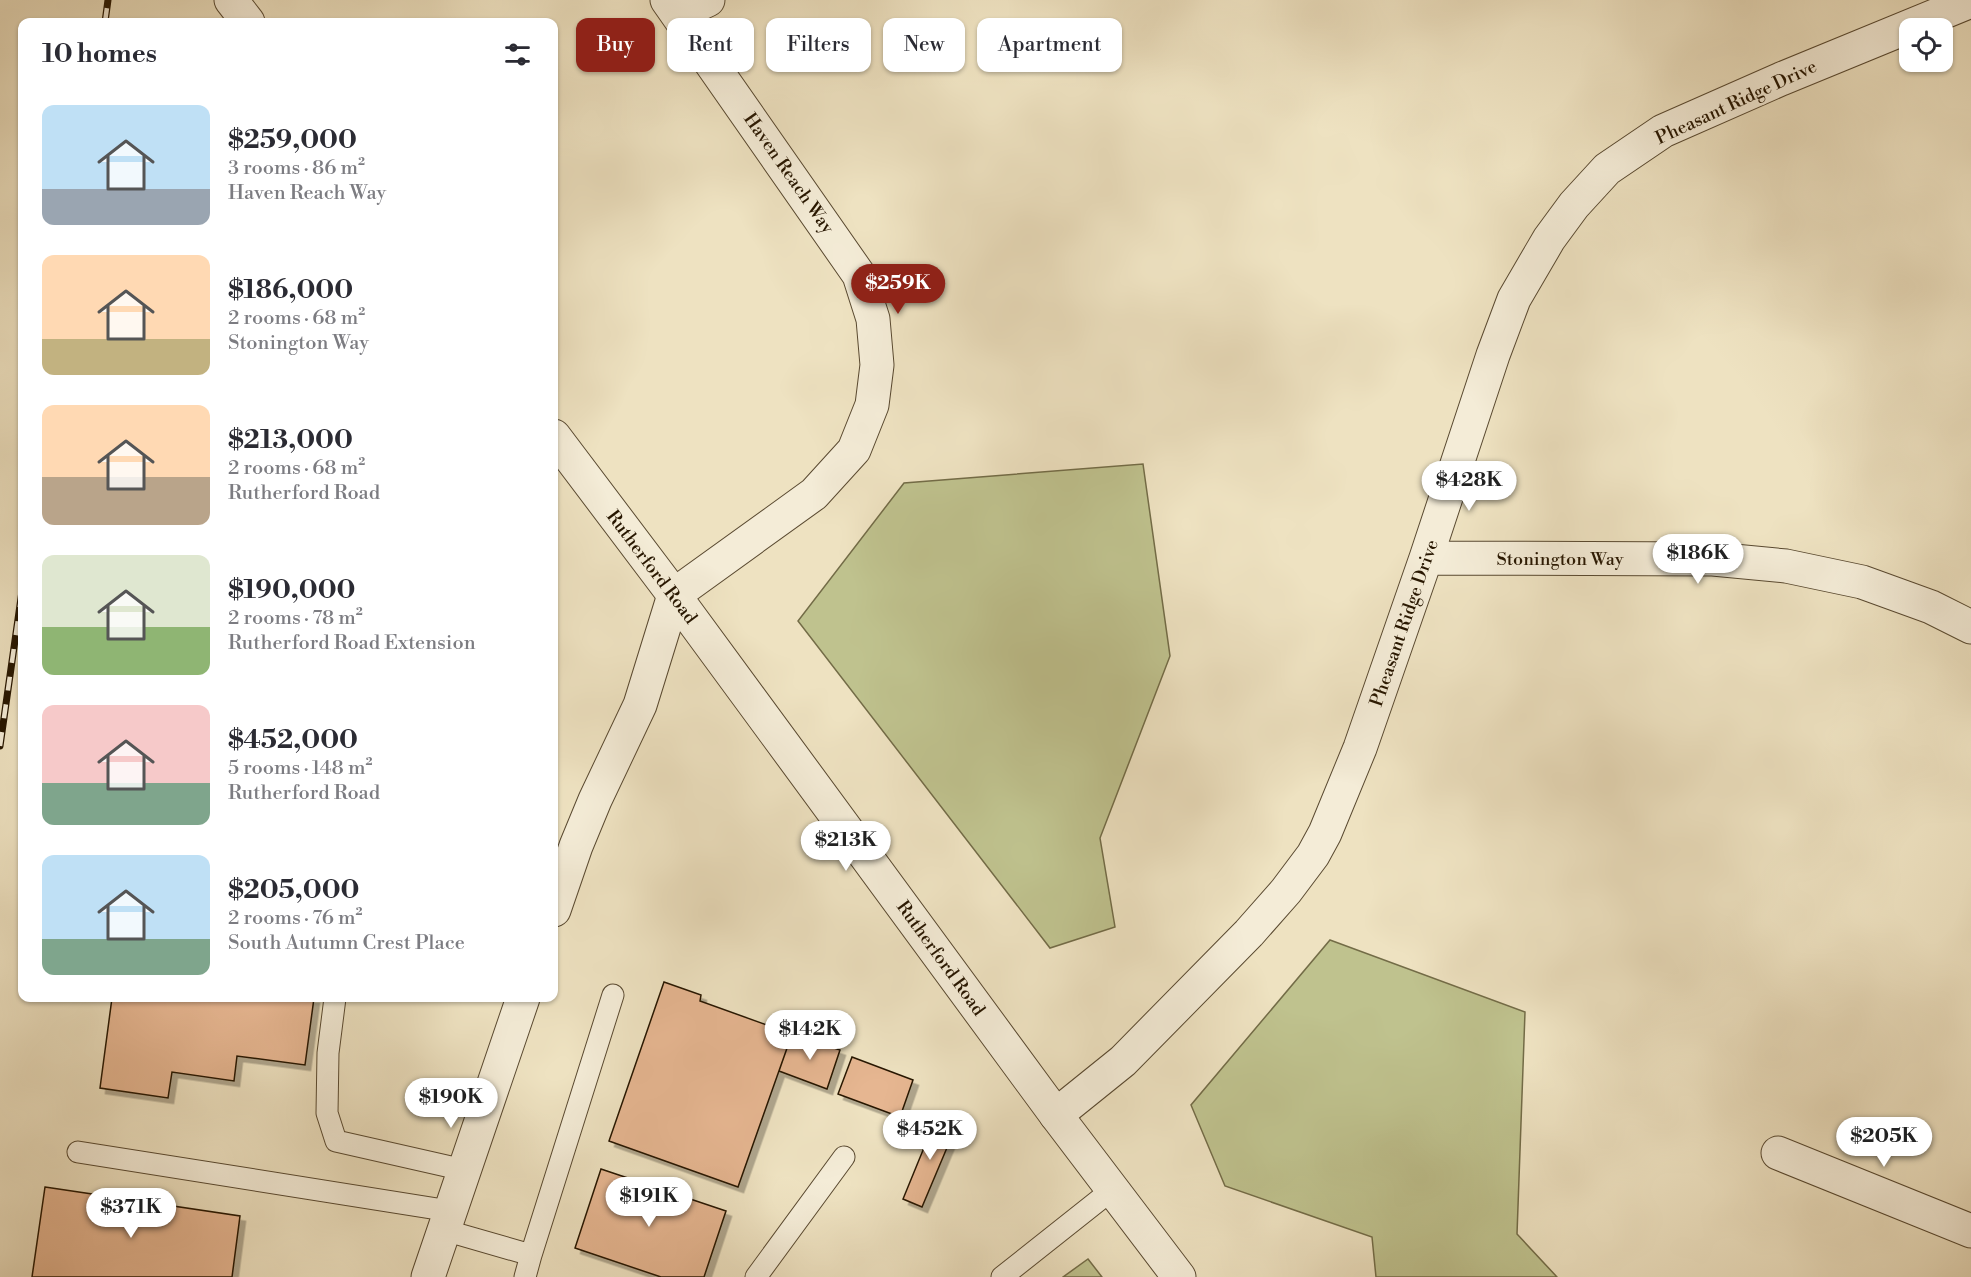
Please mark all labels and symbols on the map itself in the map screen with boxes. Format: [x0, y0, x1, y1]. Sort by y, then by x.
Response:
street label: Pheasant Ridge Drive [1652, 55, 1821, 150]
street label: Haven Reach Way [738, 108, 839, 238]
pin: $259K [856, 264, 940, 315]
pin: $428K [1427, 461, 1511, 512]
street label: Rutherford Road [601, 506, 702, 630]
pin: $186K [1656, 534, 1740, 585]
street label: Pheasant Ridge Drive [1365, 537, 1444, 710]
street label: Stonington Way [1497, 548, 1624, 571]
pin: $213K [804, 821, 888, 872]
street label: Rutherford Road [891, 896, 991, 1021]
pin: $142K [768, 1010, 852, 1061]
pin: $190K [409, 1078, 493, 1129]
pin: $452K [888, 1110, 972, 1161]
pin: $205K [1842, 1117, 1926, 1168]
pin: $191K [607, 1177, 691, 1228]
pin: $371K [89, 1188, 173, 1239]

